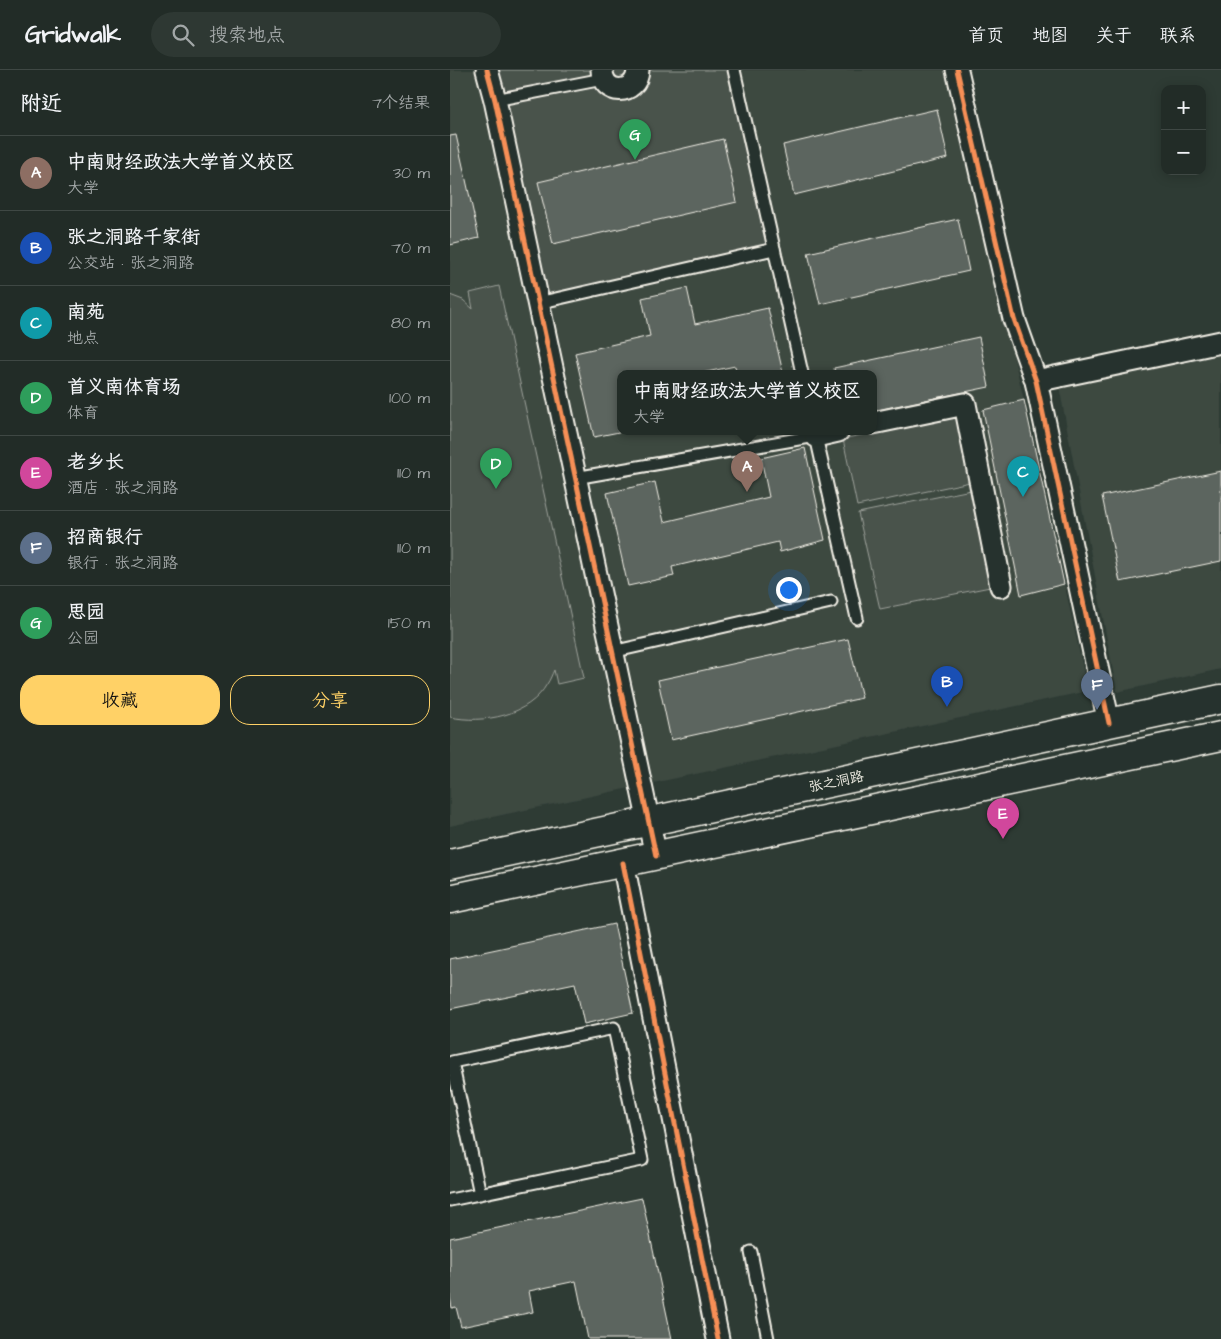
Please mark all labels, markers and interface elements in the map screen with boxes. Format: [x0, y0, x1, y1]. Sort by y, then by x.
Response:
search box [151, 12, 501, 57]
text: Gridwalk [25, 18, 121, 52]
icon: search [169, 21, 197, 49]
text: 搜索地点 [209, 22, 285, 49]
text: 首页 [968, 23, 1004, 48]
text: 地图 [1032, 23, 1068, 48]
text: 关于 [1096, 23, 1132, 48]
text: 联系 [1160, 23, 1196, 48]
map controls [1161, 85, 1206, 175]
button: + [1161, 85, 1206, 130]
text: 附近 [20, 89, 62, 118]
text: 7个结果 [372, 92, 430, 114]
pin: G [619, 119, 651, 160]
button: − [1161, 130, 1206, 175]
text: 中南财经政法大学首义校区 [67, 149, 295, 176]
text: A [31, 162, 41, 184]
text: 30 m [393, 162, 430, 184]
text: 大学 [67, 177, 99, 199]
text: 张之洞路千家街 [67, 224, 200, 251]
text: B [30, 237, 42, 259]
text: 70 m [391, 237, 430, 259]
text: 公交站 · 张之洞路 [67, 252, 194, 274]
text: 南苑 [67, 299, 105, 326]
text: C [30, 312, 42, 334]
text: 80 m [391, 312, 430, 334]
text: 地点 [67, 327, 99, 349]
popup [617, 370, 877, 435]
text: 首义南体育场 [67, 374, 181, 401]
text: 中南财经政法大学首义校区 [633, 378, 861, 405]
text: D [31, 387, 41, 409]
text: 100 m [389, 387, 430, 409]
text: 体育 [67, 402, 99, 424]
text: 大学 [633, 406, 665, 428]
pin: D [480, 448, 512, 489]
text: 老乡长 [67, 449, 124, 476]
pin: A [731, 451, 763, 492]
pin: C [1007, 456, 1039, 497]
text: E [31, 462, 41, 484]
text: 110 m [397, 462, 430, 484]
text: 酒店 · 张之洞路 [67, 477, 178, 499]
text: 招商银行 [67, 524, 143, 551]
text: F [30, 537, 42, 559]
text: 110 m [397, 537, 430, 559]
text: 银行 · 张之洞路 [67, 552, 178, 574]
your location [776, 577, 802, 603]
text: 思园 [67, 599, 105, 626]
text: G [30, 612, 42, 634]
text: 150 m [388, 612, 430, 634]
text: 公园 [67, 627, 99, 649]
pin: B [931, 666, 963, 707]
pin: F [1081, 669, 1113, 710]
button: 收藏 [20, 675, 220, 725]
button: 分享 [230, 675, 430, 725]
street label: 张之洞路 [807, 766, 866, 798]
pin: E [987, 798, 1019, 839]

